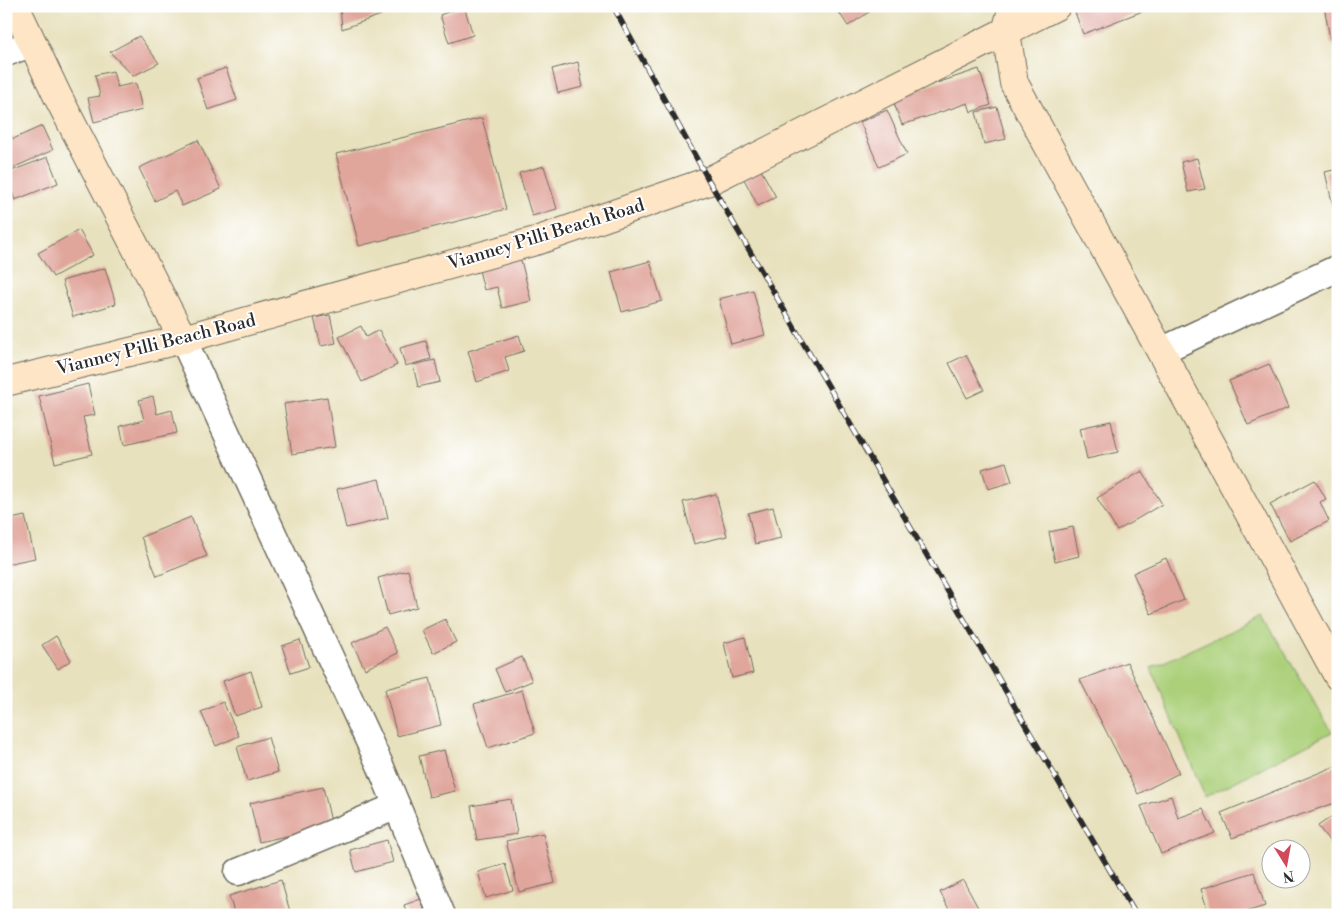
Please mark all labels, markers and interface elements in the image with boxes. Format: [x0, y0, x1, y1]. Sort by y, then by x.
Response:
street label: Vianney Pilli Beach Road [444, 193, 648, 276]
street label: Vianney Pilli Beach Road [53, 308, 259, 381]
north arrow [1262, 838, 1312, 888]
text: N [1281, 866, 1295, 886]

